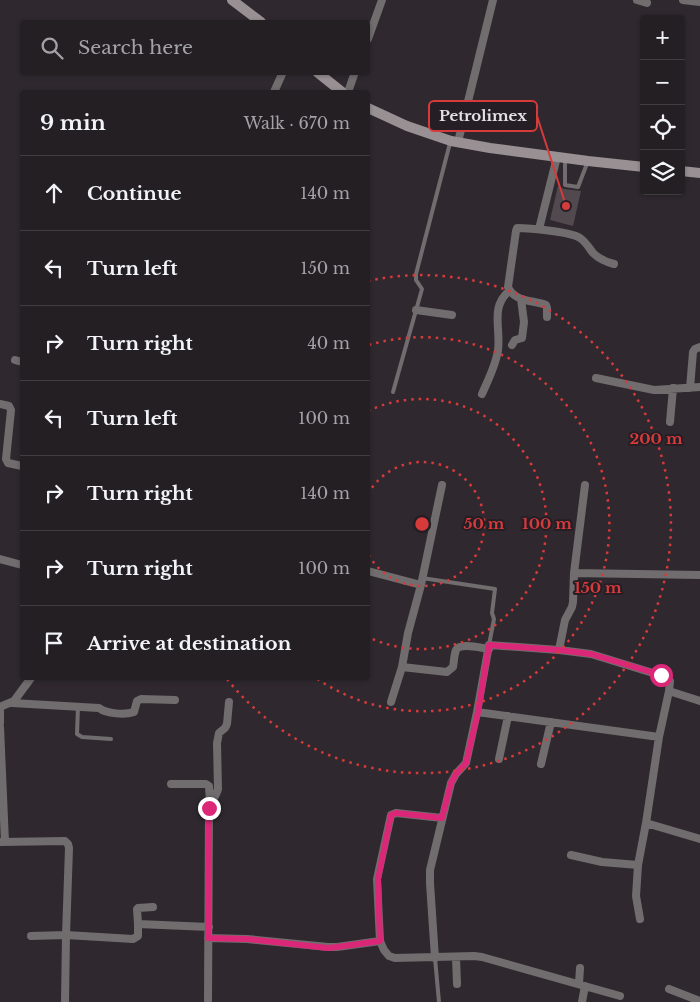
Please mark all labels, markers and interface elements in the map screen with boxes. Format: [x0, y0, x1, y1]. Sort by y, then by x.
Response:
map controls [640, 15, 685, 195]
button: + [640, 15, 685, 60]
search box [20, 20, 370, 75]
icon: search [38, 34, 66, 62]
text: Search here [78, 36, 193, 59]
button: − [640, 60, 685, 105]
callout: Petrolimex [429, 101, 537, 131]
button: locate [640, 105, 685, 150]
text: Petrolimex [439, 106, 527, 125]
text: 9 min [40, 110, 106, 136]
text: Walk · 670 m [244, 113, 350, 133]
button: layers [640, 150, 685, 195]
icon: ahead [40, 179, 68, 207]
text: Continue [87, 182, 182, 205]
text: 140 m [300, 183, 350, 203]
icon: left [40, 254, 68, 282]
text: Turn left [87, 257, 178, 280]
text: 150 m [301, 258, 350, 278]
icon: right [40, 329, 68, 357]
text: Turn right [87, 332, 193, 355]
text: 40 m [307, 333, 350, 353]
icon: left [40, 404, 68, 432]
text: Turn left [87, 407, 178, 430]
text: 100 m [298, 408, 350, 428]
text: 200 m [630, 429, 683, 448]
icon: right [40, 479, 68, 507]
text: Turn right [87, 482, 193, 505]
text: 140 m [300, 483, 350, 503]
text: 50 m [464, 514, 505, 533]
text: 100 m [522, 514, 572, 533]
centre of rings [413, 515, 431, 533]
icon: right [40, 554, 68, 582]
text: Turn right [87, 557, 193, 580]
text: 100 m [298, 558, 350, 578]
text: 150 m [574, 578, 622, 597]
icon: arrive [40, 629, 68, 657]
text: Arrive at destination [87, 632, 291, 655]
route start [650, 664, 673, 687]
route end [198, 797, 221, 820]

